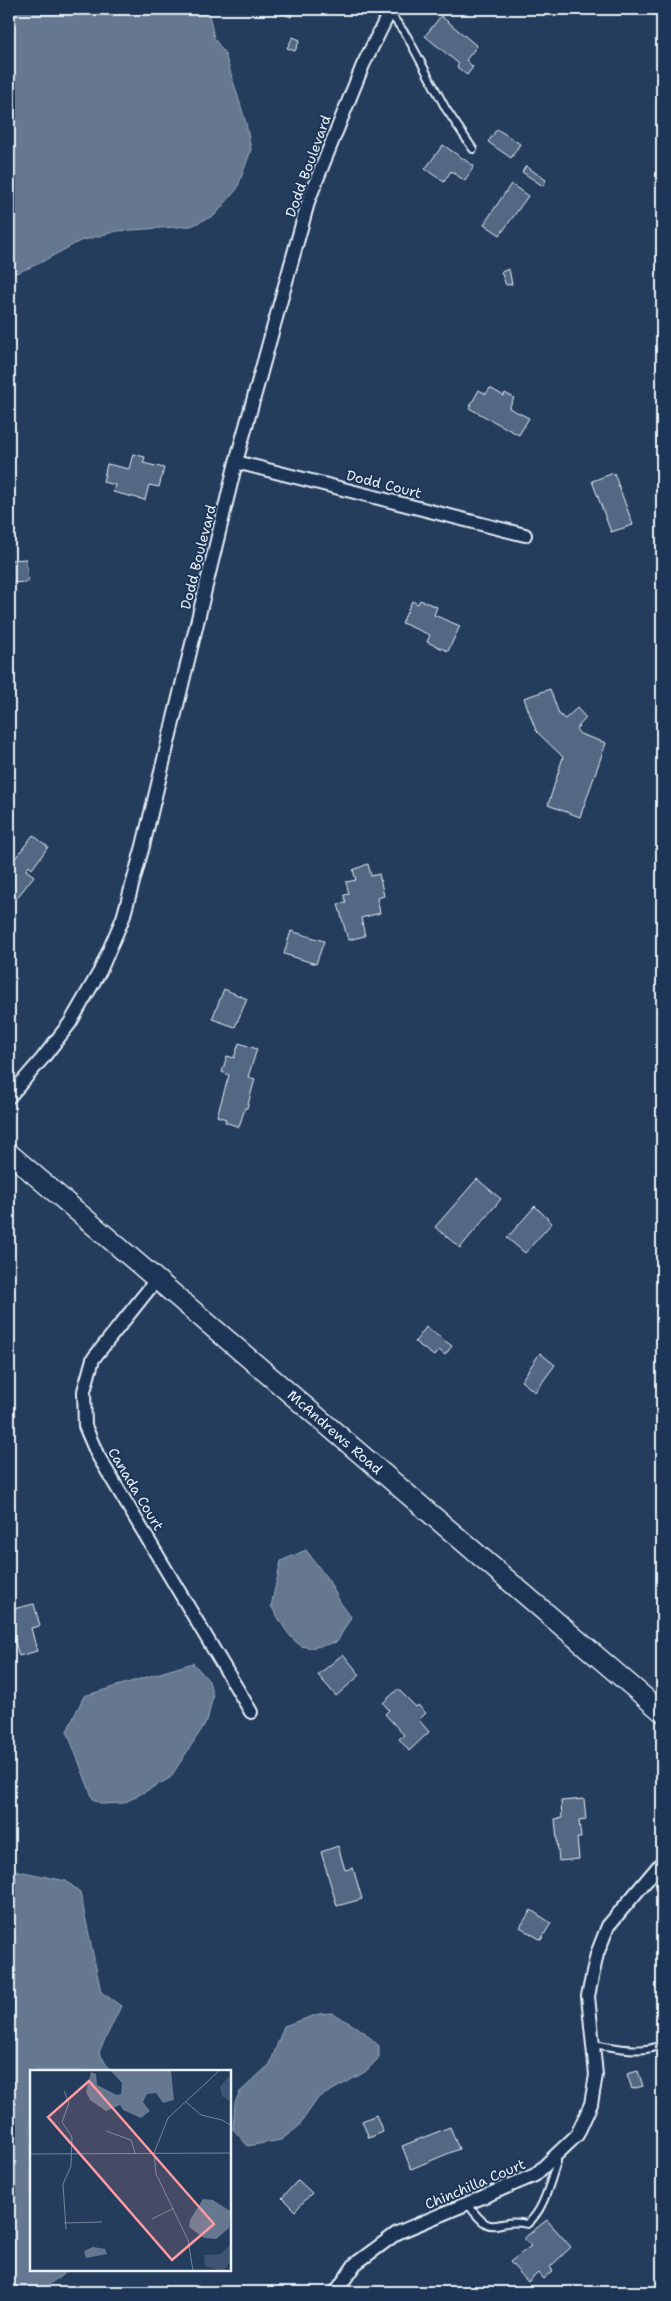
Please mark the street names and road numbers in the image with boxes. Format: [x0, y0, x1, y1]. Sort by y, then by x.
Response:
street label: Dodd Boulevard [281, 112, 335, 220]
street label: Dodd Court [344, 466, 424, 502]
street label: Dodd Boulevard [176, 503, 220, 611]
street label: McAndrews Road [284, 1386, 386, 1478]
street label: Canada Court [104, 1444, 168, 1534]
street label: Chinchilla Court [422, 2155, 528, 2213]

